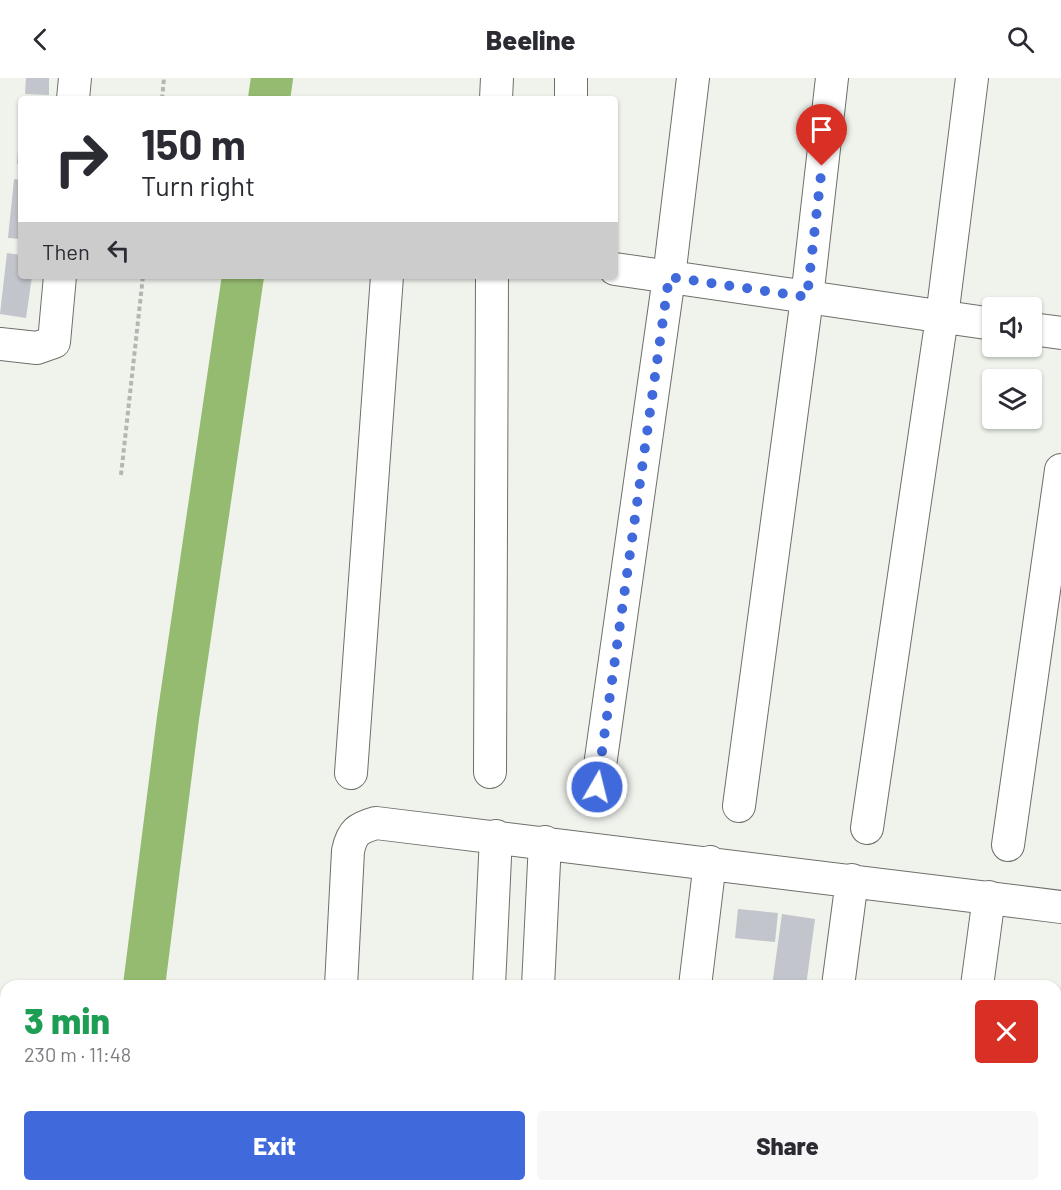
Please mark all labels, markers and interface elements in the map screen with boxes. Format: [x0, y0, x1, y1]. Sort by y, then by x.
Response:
icon: back [24, 23, 57, 56]
text: Beeline [486, 23, 575, 55]
icon: search [1004, 23, 1037, 56]
pin [796, 104, 847, 166]
icon: arrive [805, 113, 838, 146]
text: 150 m [141, 118, 246, 168]
icon: right [42, 120, 120, 198]
text: Turn right [141, 169, 255, 201]
icon: left [102, 234, 135, 267]
text: Then [42, 238, 90, 264]
map controls [982, 297, 1042, 429]
button: sound [982, 297, 1042, 357]
button: layers [982, 369, 1042, 429]
position arrow [565, 755, 629, 819]
text: 3 min [24, 998, 110, 1041]
button: close [975, 1000, 1038, 1063]
text: 230 m · 11:48 [24, 1042, 131, 1066]
button: Exit [24, 1111, 525, 1180]
button: Share [537, 1111, 1038, 1180]

